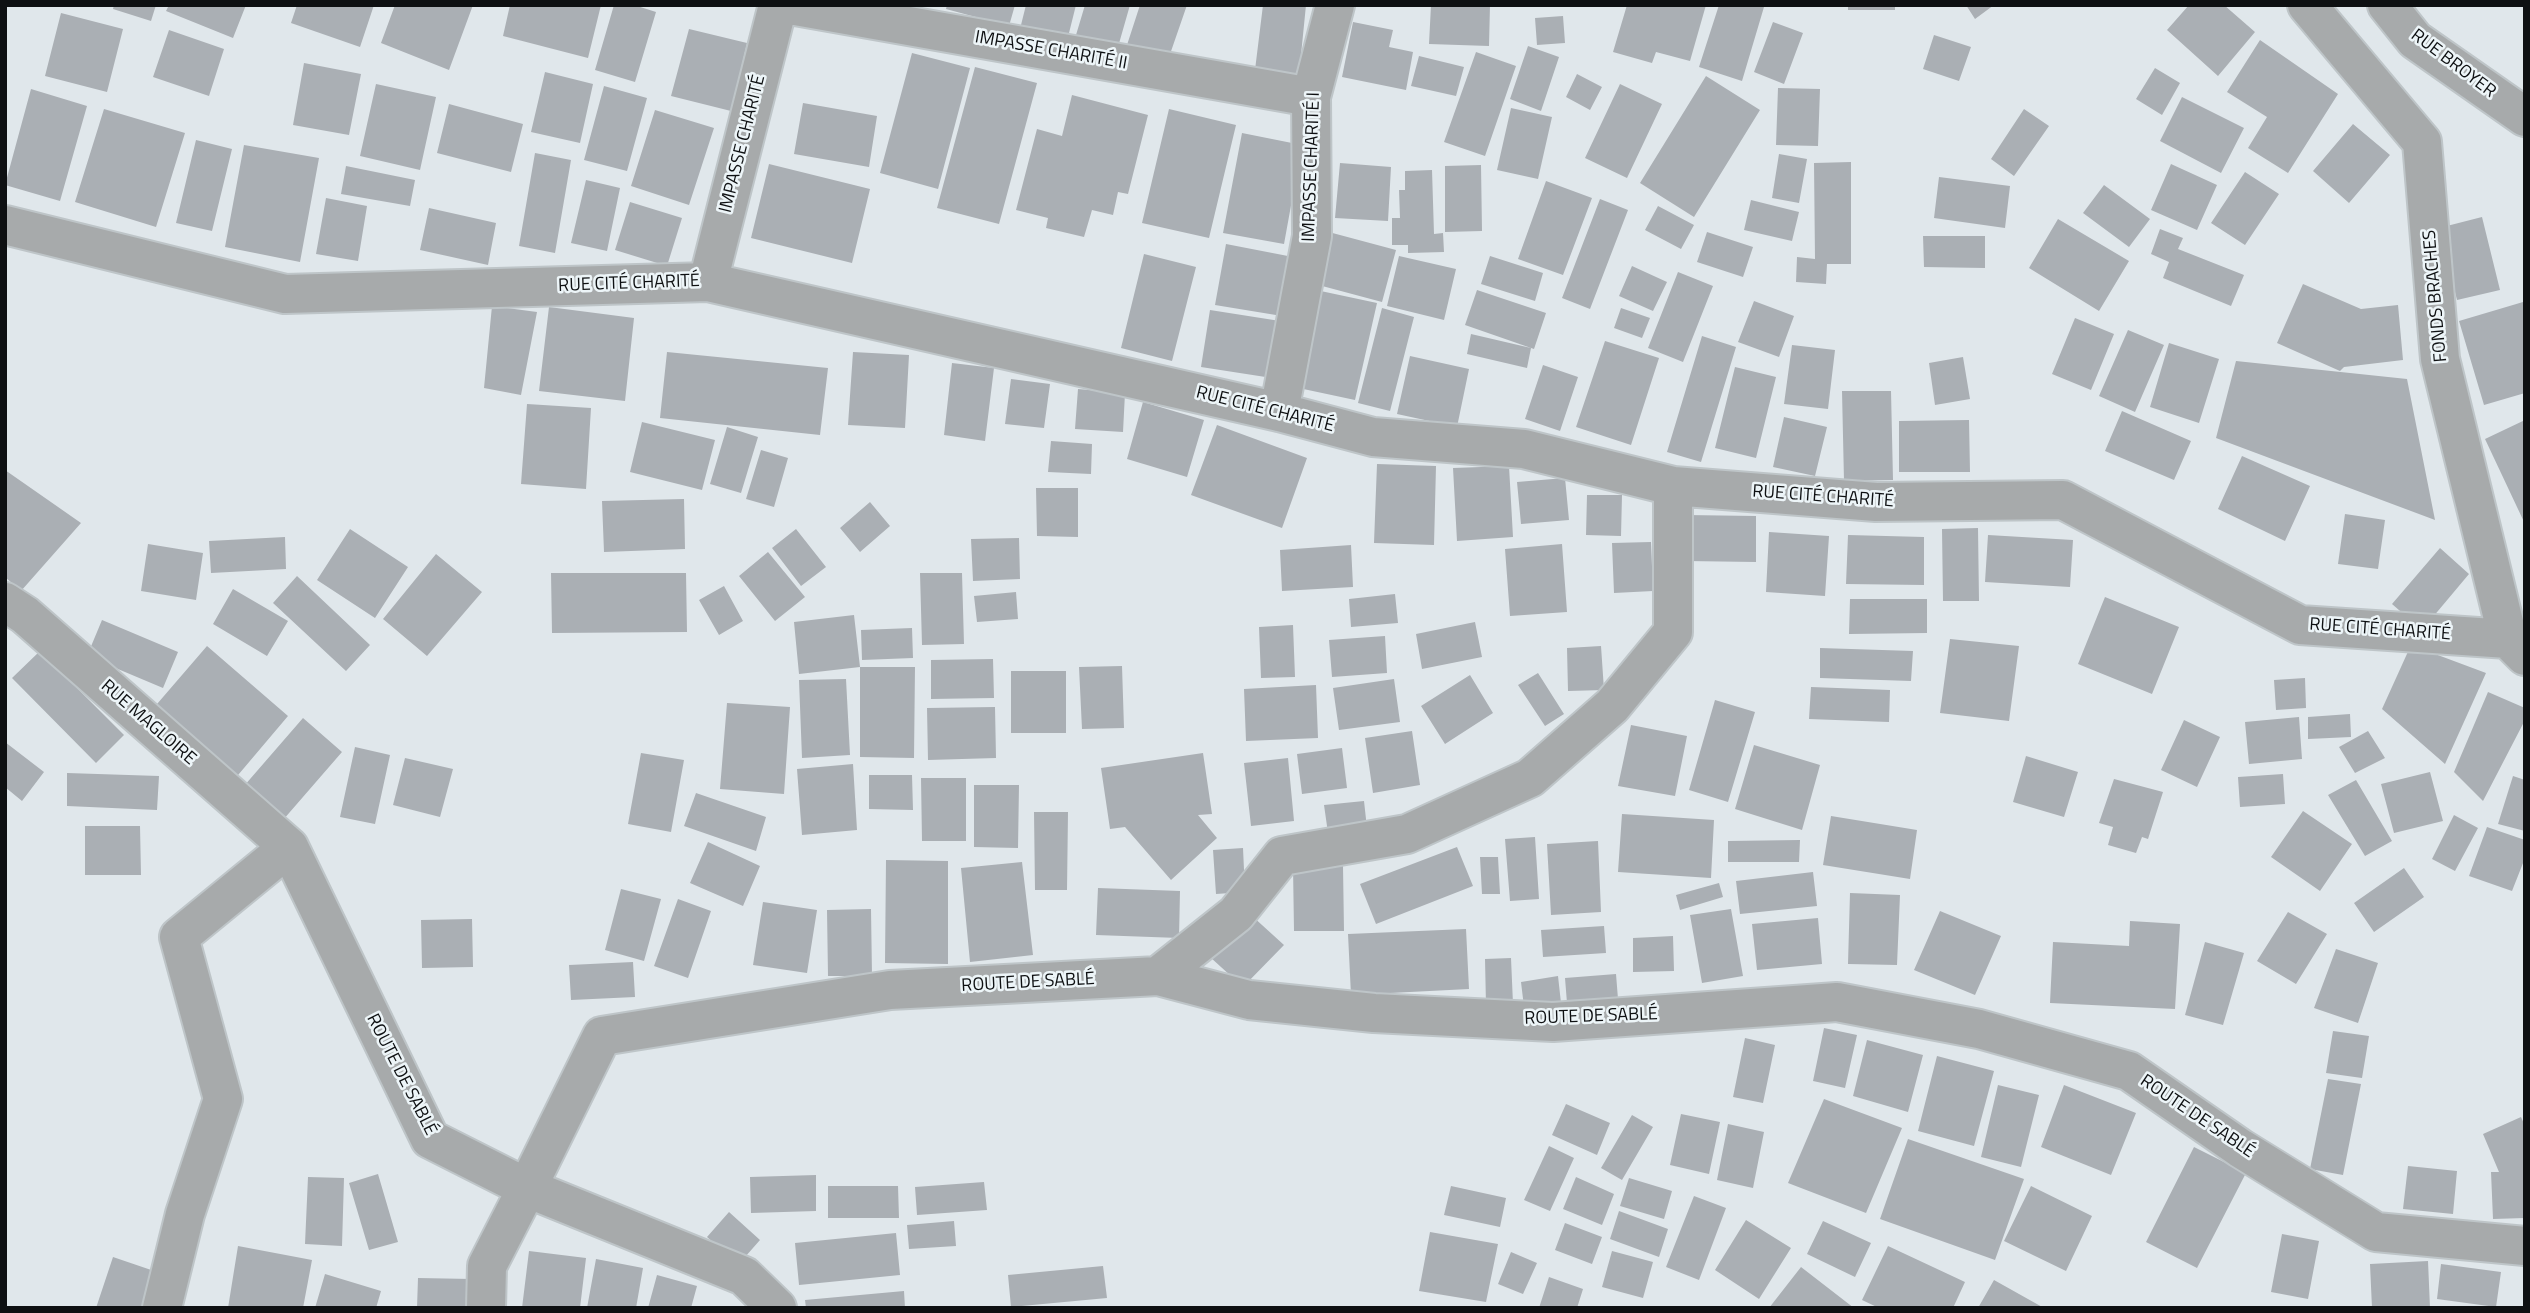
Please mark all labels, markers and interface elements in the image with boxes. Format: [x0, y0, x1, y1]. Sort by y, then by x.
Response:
street label: RUE BROYER [2406, 25, 2500, 103]
street label: IMPASSE CHARITÉ II [973, 27, 1129, 75]
street label: IMPASSE CHARITÉ [715, 73, 771, 215]
street label: IMPASSE CHARITÉ I [1299, 92, 1325, 242]
street label: FONDS BRACHES [2419, 229, 2453, 363]
street label: RUE CITÉ CHARITÉ [558, 271, 700, 297]
street label: RUE CITÉ CHARITÉ [1194, 382, 1336, 438]
street label: RUE CITÉ CHARITÉ [1752, 481, 1894, 513]
street label: RUE CITÉ CHARITÉ [2309, 614, 2451, 646]
street label: RUE MAGLOIRE [96, 676, 200, 770]
street label: ROUTE DE SABLÉ [961, 969, 1095, 997]
street label: ROUTE DE SABLÉ [1524, 1004, 1658, 1030]
street label: ROUTE DE SABLÉ [361, 1011, 441, 1139]
street label: ROUTE DE SABLÉ [2136, 1071, 2258, 1163]

